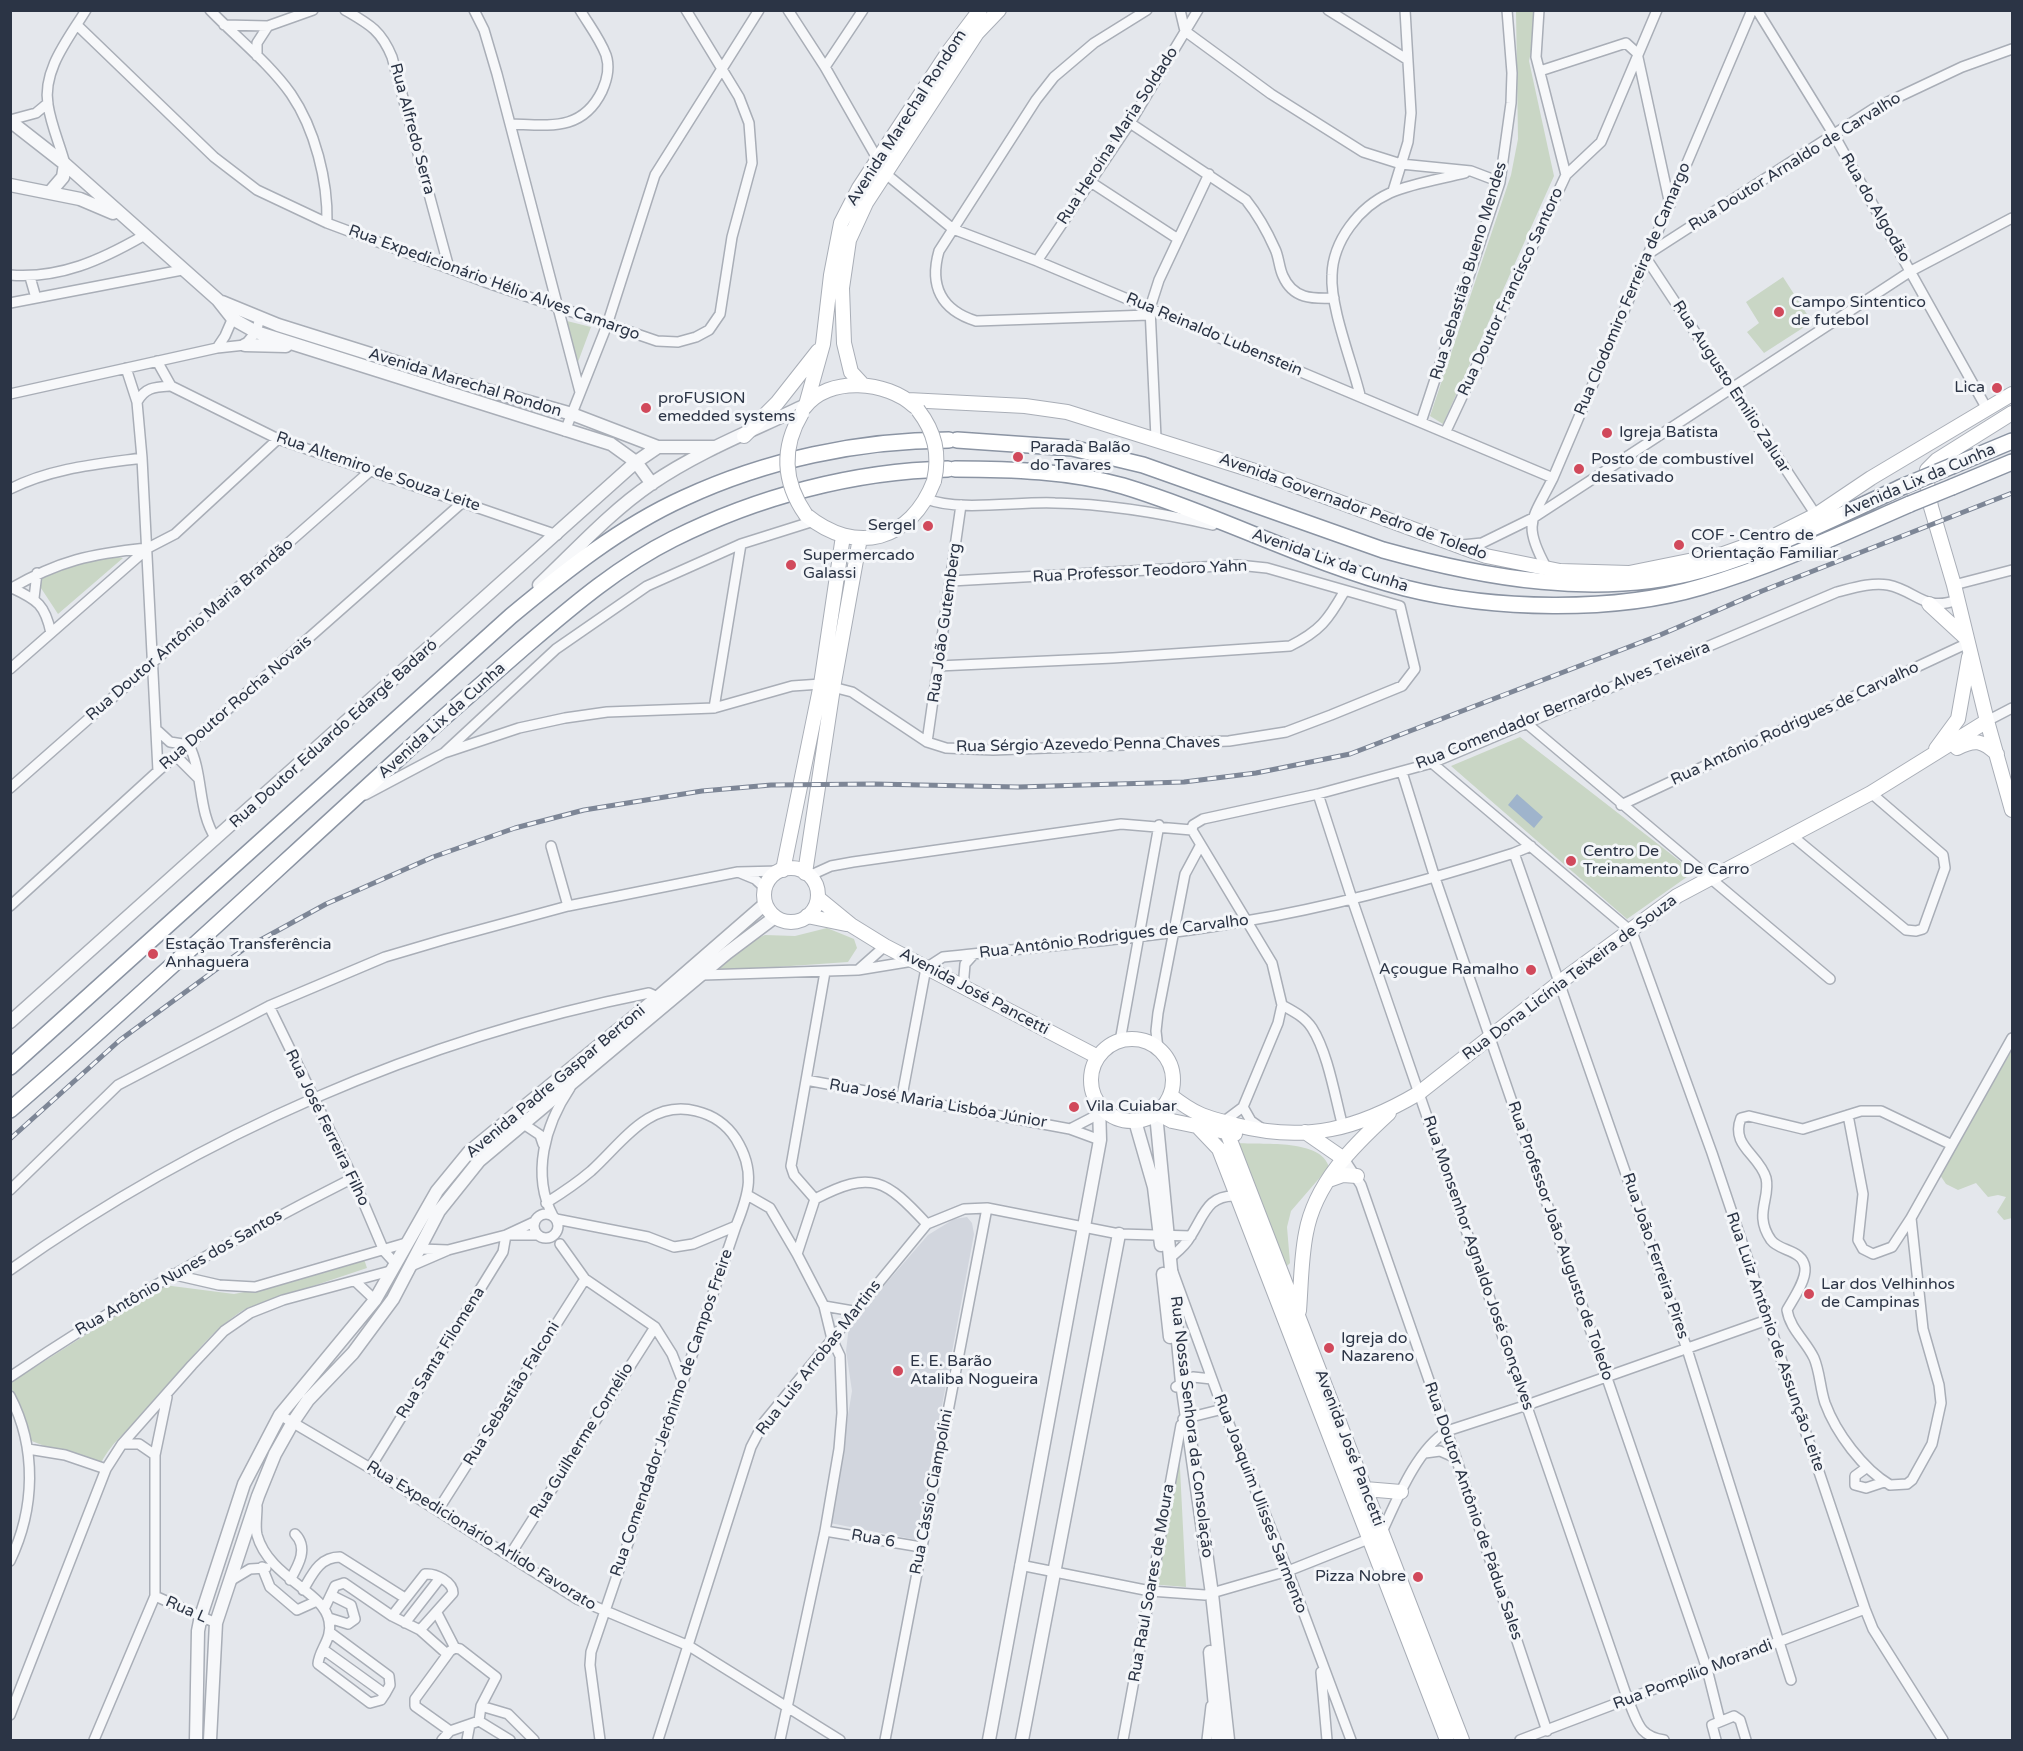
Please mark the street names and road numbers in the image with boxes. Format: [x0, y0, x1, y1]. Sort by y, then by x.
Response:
street label: Avenida Marechal Rondom [843, 26, 971, 210]
street label: Rua Heroína Maria Soldado [1053, 44, 1183, 228]
street label: Rua Alfredo Serra [385, 61, 439, 197]
street label: Rua Doutor Arnaldo de Carvalho [1685, 89, 1905, 235]
street label: Rua do Algodão [1836, 150, 1914, 266]
street label: Rua Sebastião Bueno Mendes [1427, 160, 1511, 382]
street label: Rua Clodomiro Ferreira de Camargo [1571, 160, 1695, 418]
street label: Rua Doutor Francisco Santoro [1454, 185, 1568, 399]
street label: Rua Expedicionário Hélio Alves Camargo [346, 221, 642, 345]
street label: Rua Reinaldo Lubenstein [1123, 289, 1305, 381]
street label: Rua Augusto Emilio Zaluar [1668, 297, 1794, 477]
street label: Avenida Marechal Rondon [366, 344, 564, 422]
street label: Rua Altemiro de Souza Leite [273, 428, 483, 516]
street label: Avenida Lix da Cunha [1840, 440, 1998, 522]
street label: Avenida Governador Pedro de Toledo [1216, 449, 1490, 565]
street label: Avenida Lix da Cunha [1249, 525, 1411, 597]
street label: Rua Doutor Antônio Maria Brandão [82, 535, 298, 725]
street label: Rua João Gutemberg [924, 542, 966, 704]
street label: Rua Professor Teodoro Yahn [1032, 557, 1248, 587]
street label: Rua Doutor Rocha Novais [156, 632, 316, 774]
street label: Rua Doutor Eduardo Edargé Badaró [226, 635, 442, 833]
street label: Rua Comendador Bernardo Alves Teixeira [1413, 638, 1713, 774]
street label: Rua Antônio Rodrigues de Carvalho [1668, 658, 1922, 790]
street label: Avenida Lix da Cunha [375, 659, 509, 783]
street label: Rua Sérgio Azevedo Penna Chaves [956, 733, 1220, 757]
street label: Rua Dona Licínia Teixeira de Souza [1459, 891, 1681, 1065]
street label: Rua Antônio Rodrigues de Carvalho [978, 911, 1250, 963]
street label: Avenida José Pancetti [896, 944, 1052, 1040]
street label: Avenida Padre Gaspar Bertoni [462, 1001, 650, 1163]
street label: Rua José Ferreira Filho [281, 1047, 373, 1209]
street label: Rua José Maria Lisbóa Júnior [828, 1075, 1048, 1133]
street label: Rua Professor João Augusto de Toledo [1503, 1099, 1617, 1383]
street label: Rua Monsenhor Agnaldo José Gonçalves [1418, 1113, 1538, 1413]
street label: Rua João Ferreira Pires [1618, 1171, 1692, 1341]
street label: Rua Antônio Nunes dos Santos [72, 1206, 286, 1340]
street label: Rua Luiz Antônio de Assunção Leite [1721, 1210, 1829, 1474]
street label: Rua Comendador Jerônimo de Campos Freire [607, 1247, 737, 1579]
street label: Rua Luis Arrobas Martins [752, 1277, 886, 1439]
street label: Rua Santa Filomena [393, 1284, 489, 1422]
street label: Rua Nossa Senhora da Consolação [1165, 1295, 1217, 1559]
street label: Rua Sebastião Falconi [460, 1318, 564, 1470]
street label: Rua Guilherme Cornélio [526, 1360, 638, 1522]
street label: Avenida José Pancetti [1310, 1367, 1388, 1529]
street label: Rua Doutor Antônio de Pádua Sales [1420, 1380, 1526, 1642]
street label: Rua Joaquim Ulisses Sarmento [1209, 1392, 1311, 1616]
street label: Rua Cássio Ciampolini [907, 1408, 957, 1576]
street label: Rua Expedicionário Arlido Favorato [363, 1457, 599, 1615]
street label: Rua Raul Soares de Moura [1125, 1482, 1179, 1684]
street label: Rua 6 [850, 1526, 896, 1552]
street label: Rua L [162, 1592, 210, 1628]
street label: Rua Pompílio Morandi [1611, 1636, 1775, 1714]

